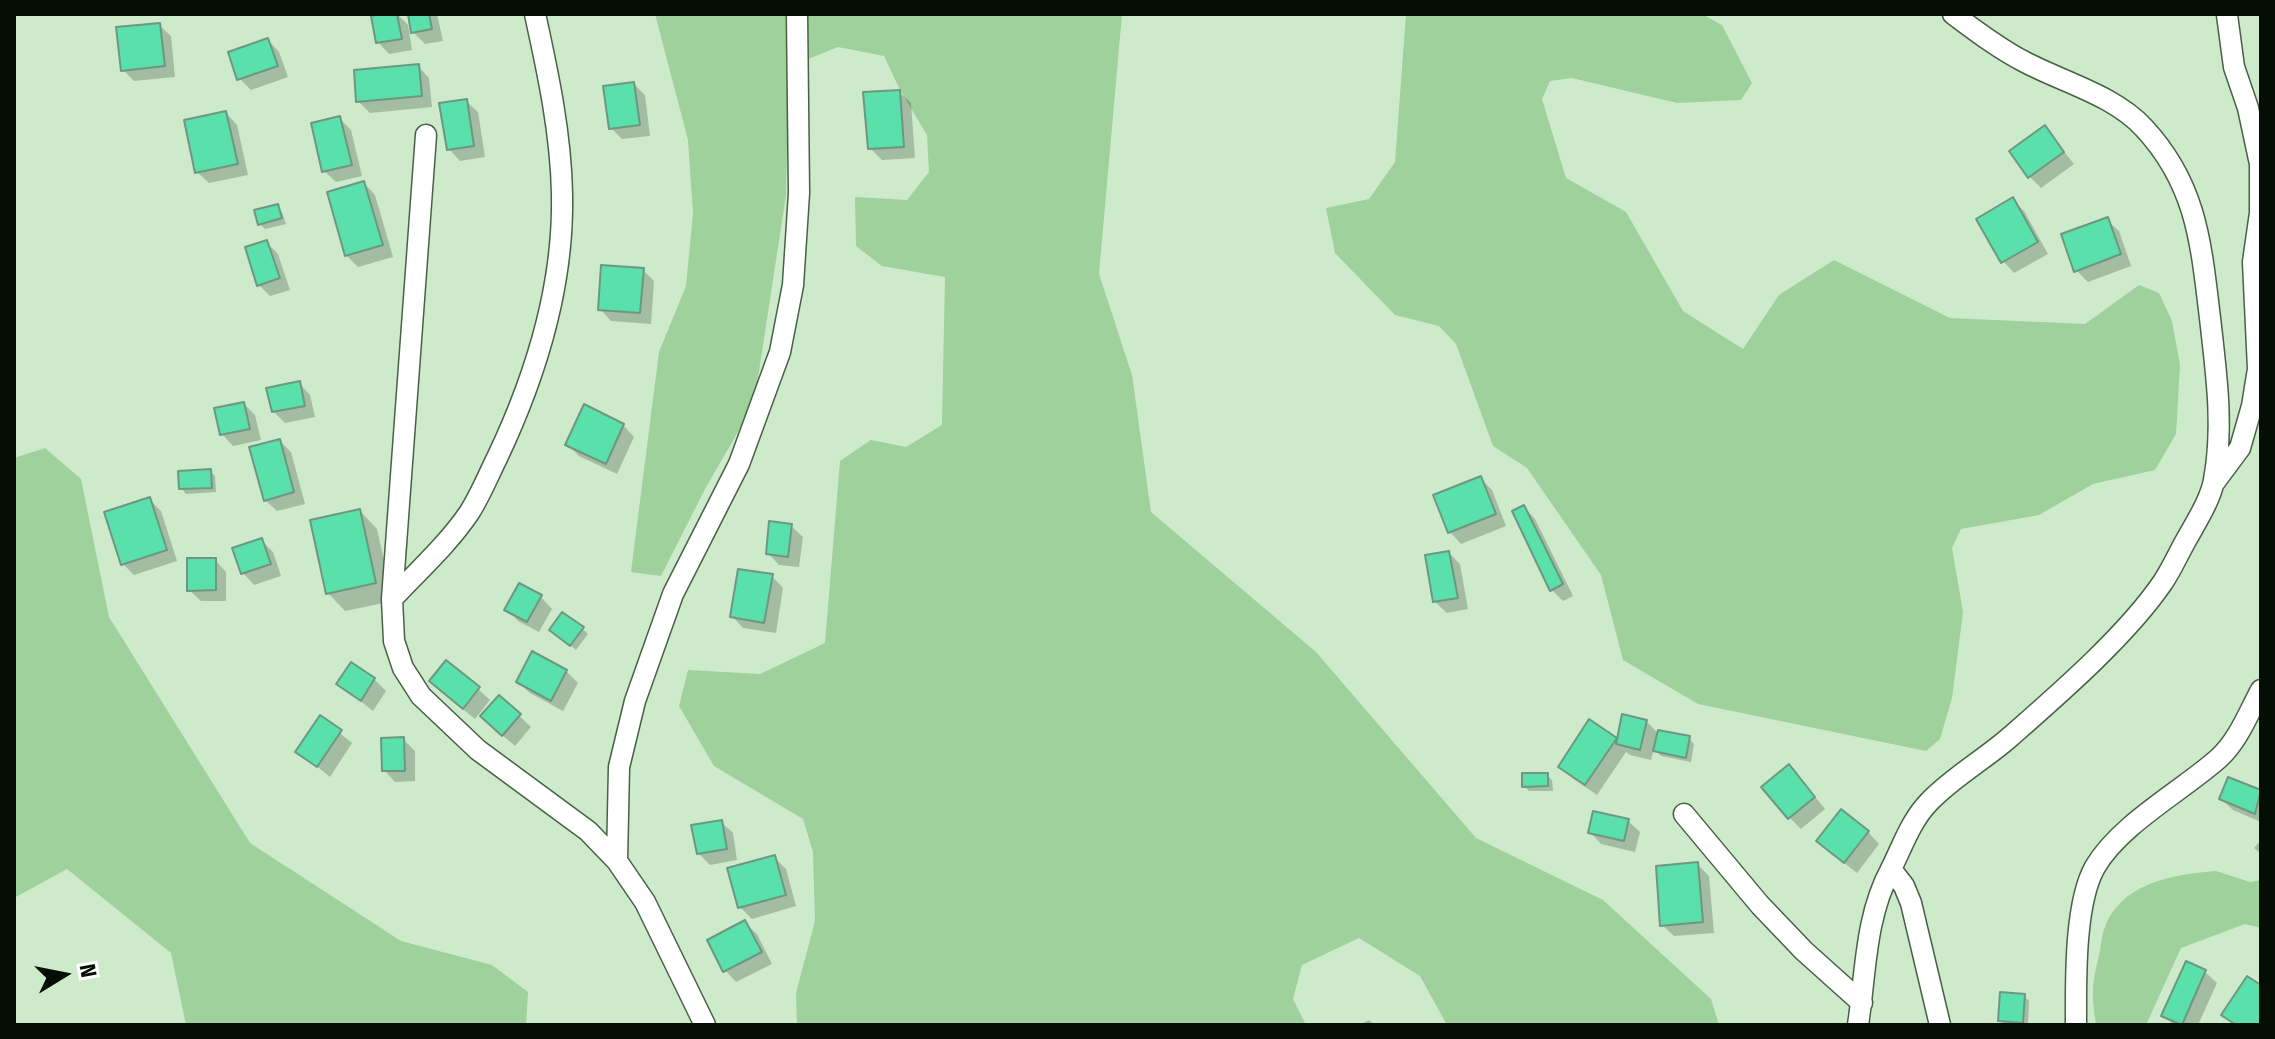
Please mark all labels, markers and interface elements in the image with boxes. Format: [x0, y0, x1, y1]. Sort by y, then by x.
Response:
north arrow [24, 935, 104, 1015]
text: N [74, 962, 103, 980]

